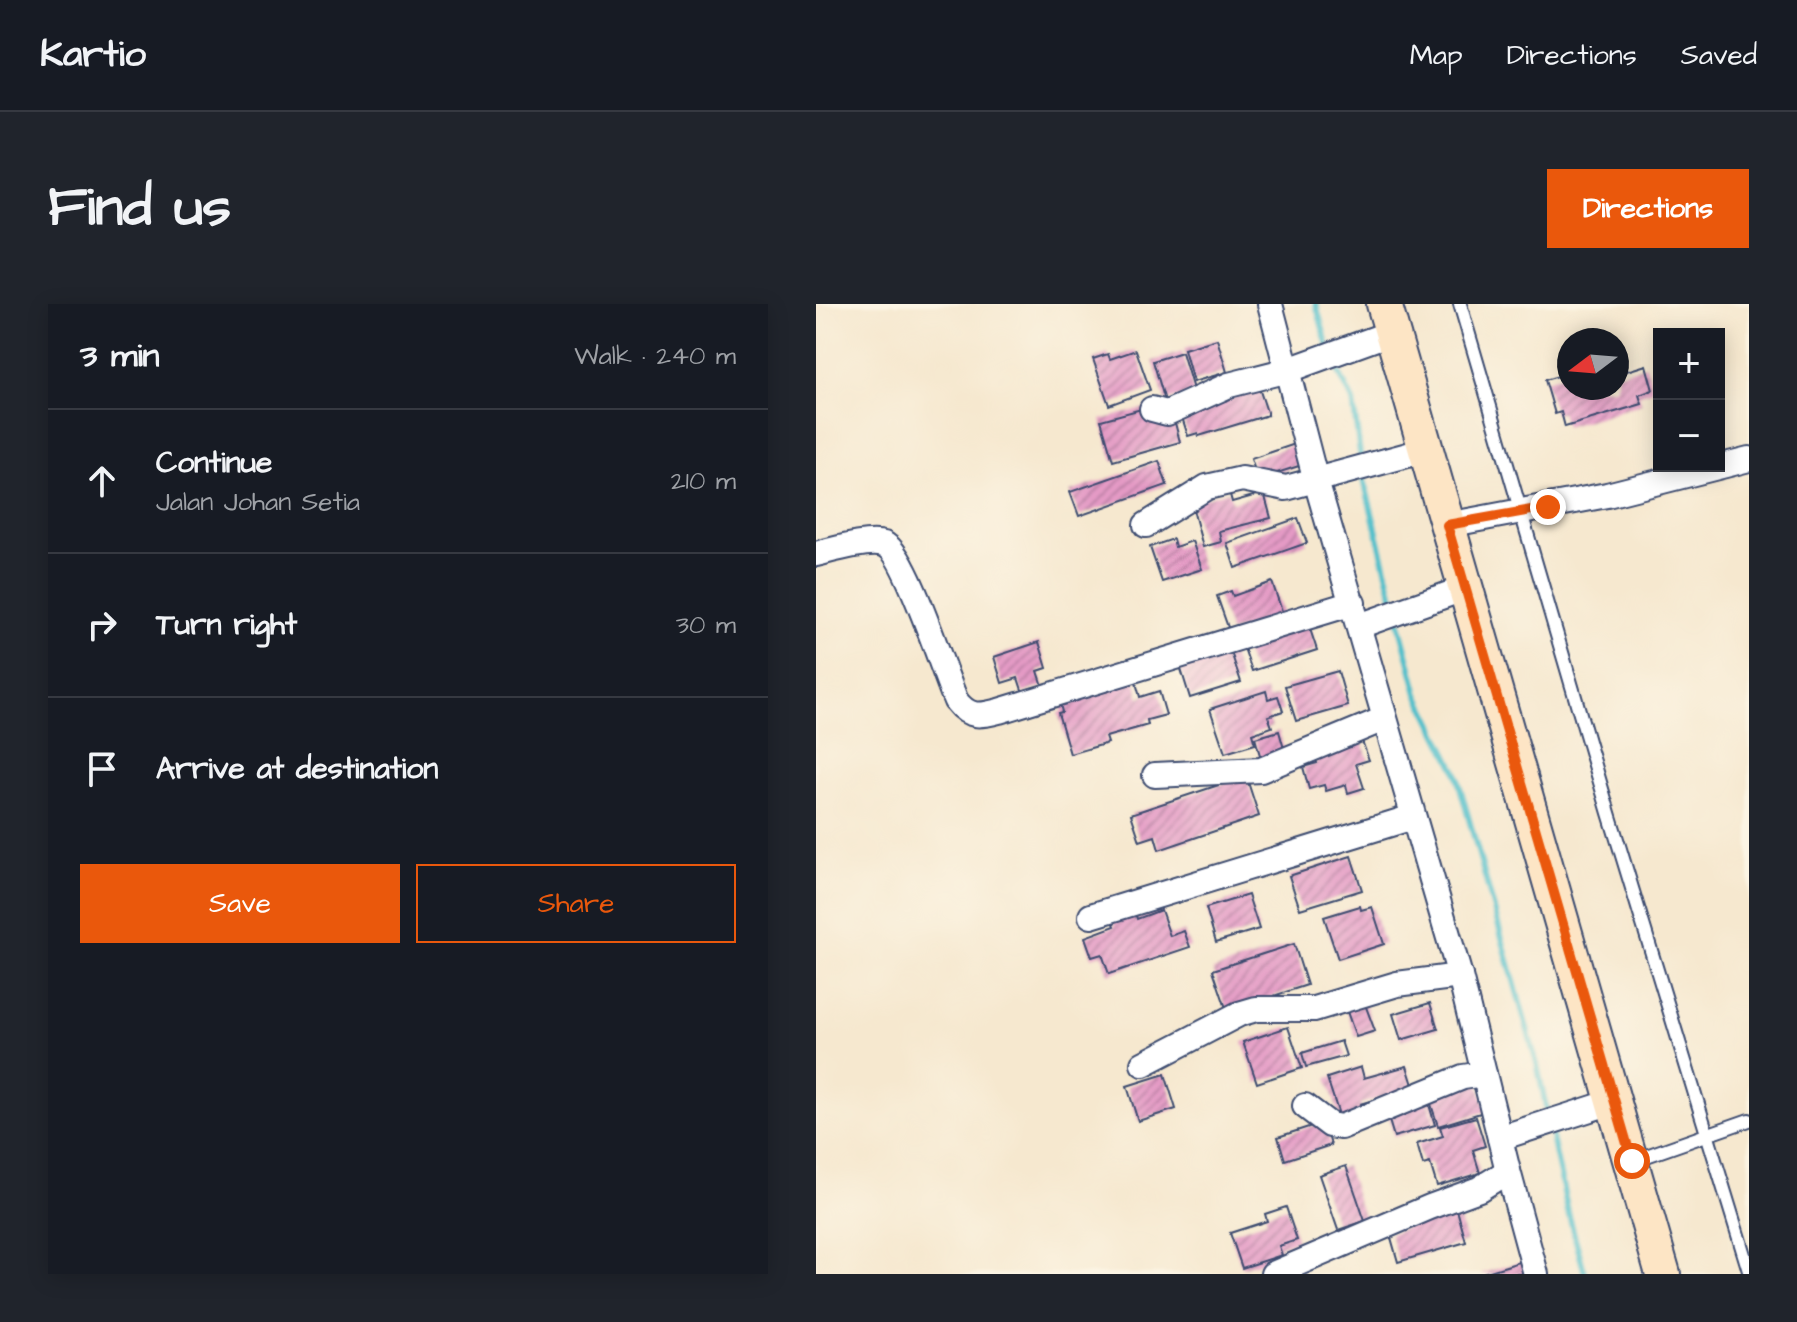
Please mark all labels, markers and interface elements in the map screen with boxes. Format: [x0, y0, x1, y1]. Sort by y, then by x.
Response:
text: Kartio [40, 29, 146, 81]
text: Map [1410, 36, 1463, 75]
text: Directions [1507, 36, 1637, 75]
text: Saved [1681, 36, 1757, 75]
text: Find us [48, 169, 231, 247]
button: Directions [1547, 169, 1749, 248]
north arrow [1557, 328, 1629, 400]
map controls [1653, 328, 1725, 472]
button: + [1653, 328, 1725, 400]
text: 3 min [80, 332, 160, 380]
text: Walk · 240 m [574, 338, 736, 374]
button: − [1653, 400, 1725, 472]
text: Continue [156, 442, 272, 484]
icon: ahead [80, 459, 124, 503]
text: 210 m [671, 463, 736, 499]
text: Jalan Johan Setia [156, 484, 360, 520]
route end [1530, 489, 1566, 525]
icon: right [80, 603, 124, 647]
text: Turn right [156, 604, 297, 646]
text: 30 m [676, 607, 736, 643]
icon: arrive [80, 747, 124, 791]
text: Arrive at destination [156, 748, 438, 790]
button: Save [80, 864, 400, 943]
button: Share [416, 864, 736, 943]
route start [1614, 1143, 1650, 1179]

